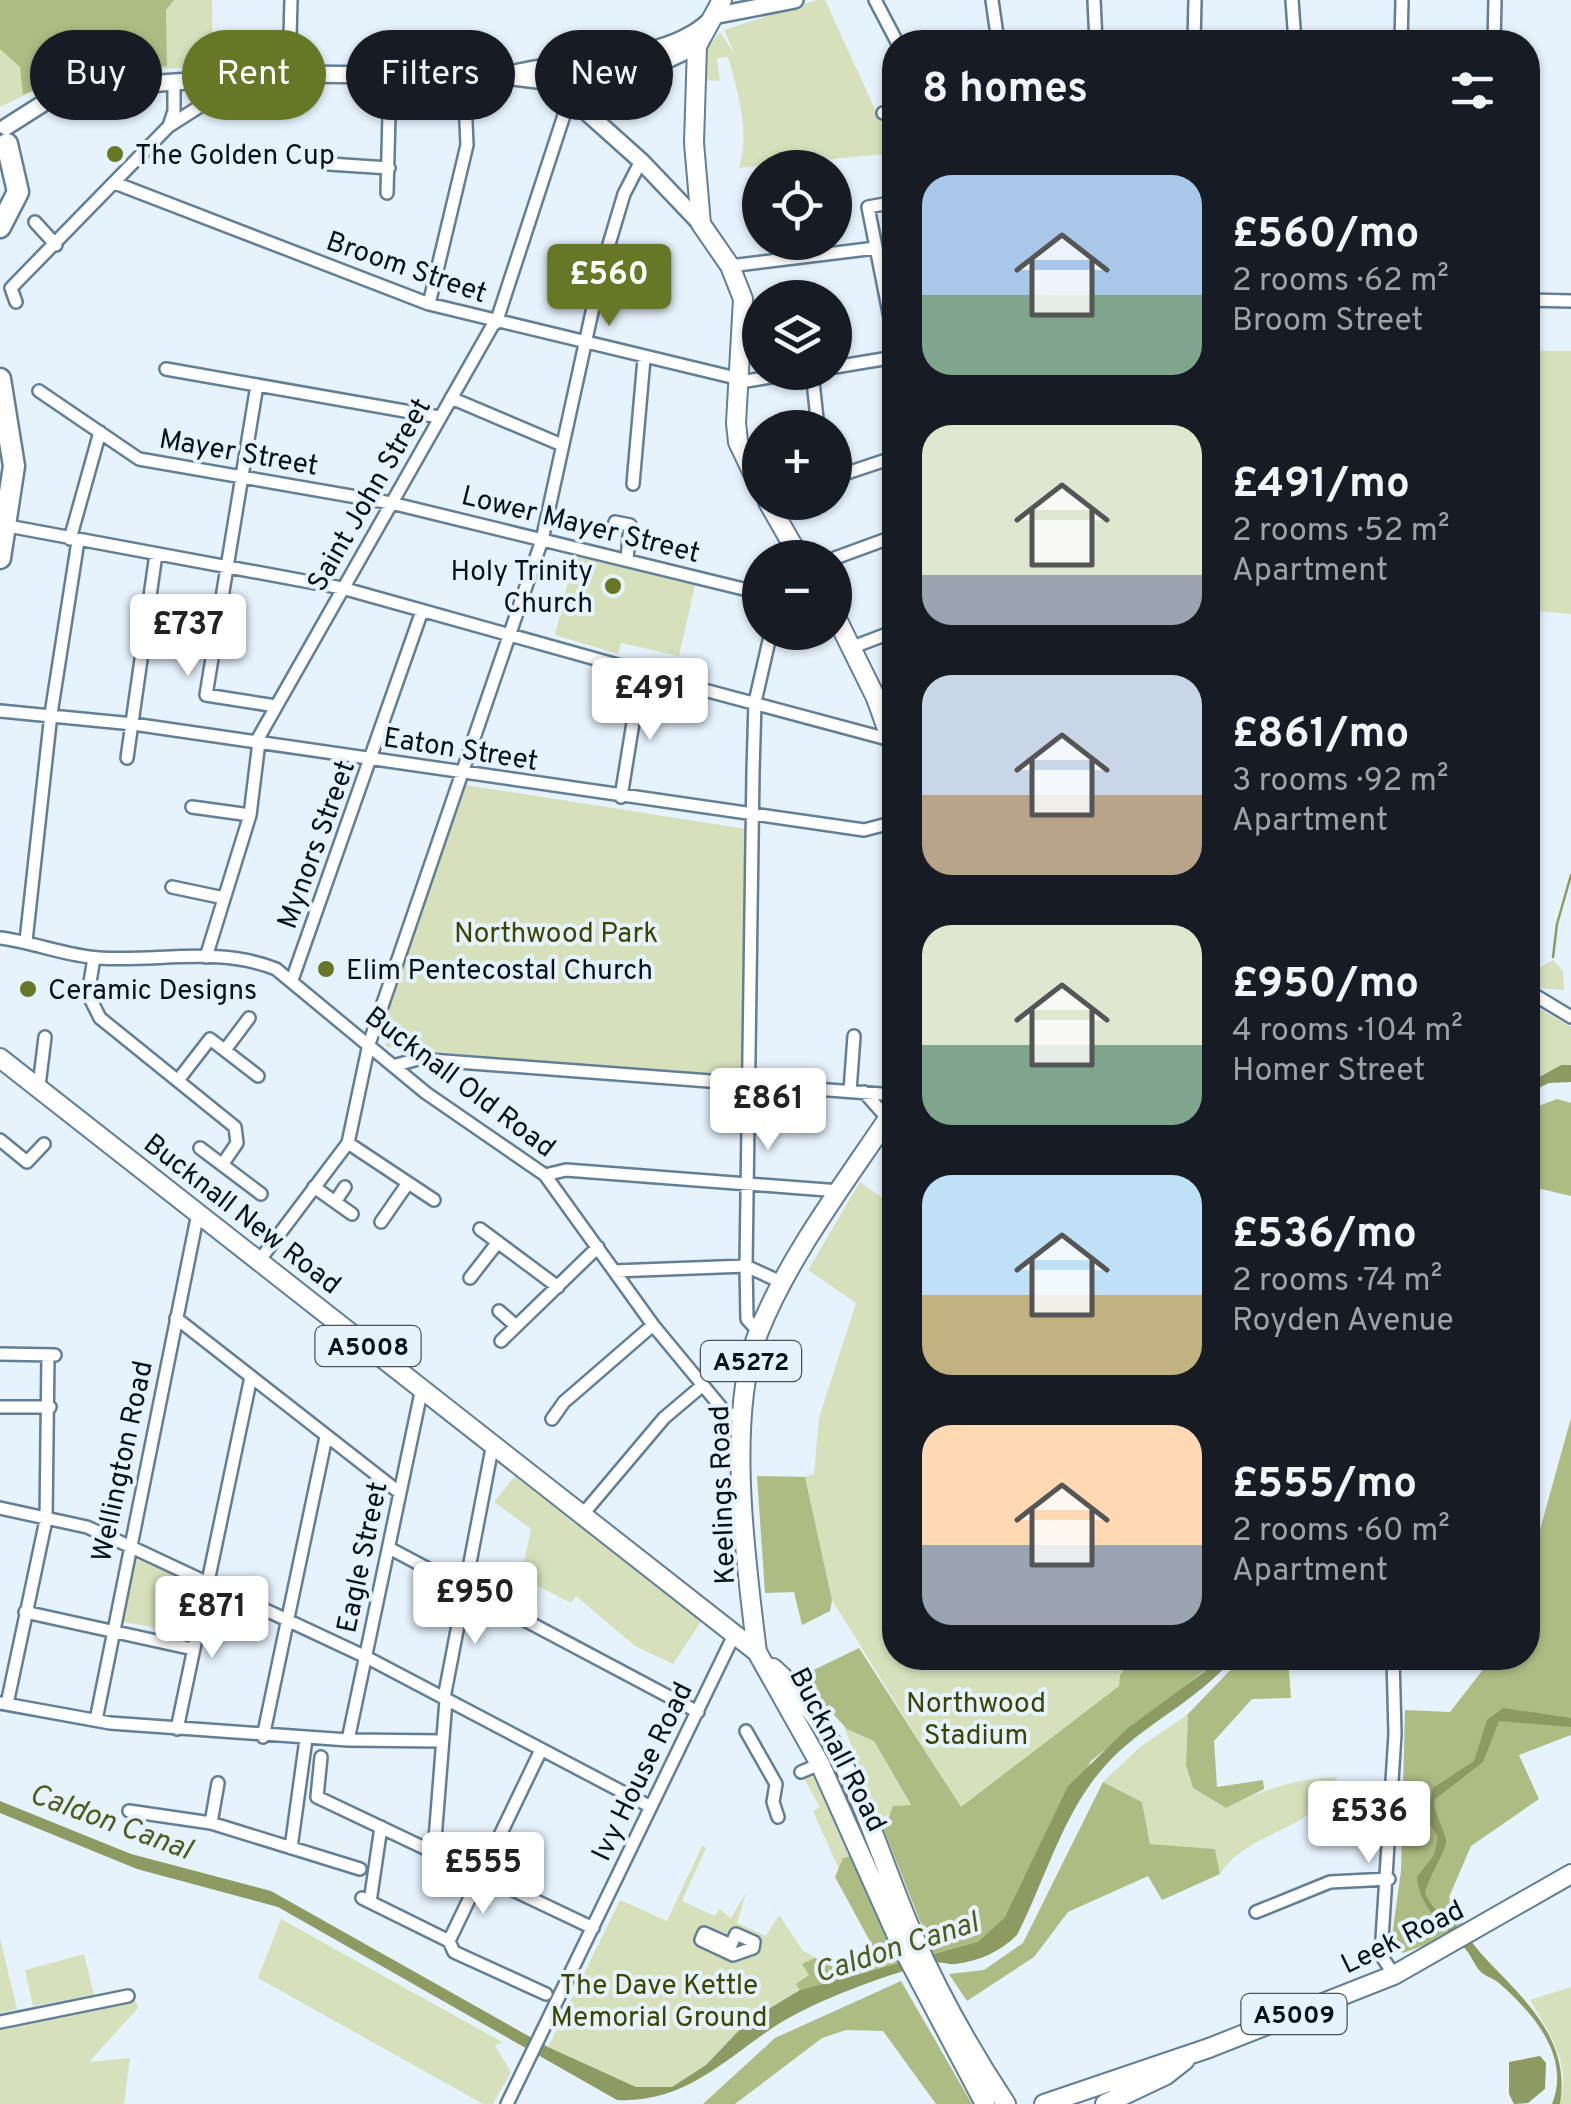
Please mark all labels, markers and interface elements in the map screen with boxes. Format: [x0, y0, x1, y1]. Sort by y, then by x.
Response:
chip: Buy [30, 30, 162, 120]
chip: Rent [182, 30, 326, 120]
chip: Filters [346, 30, 515, 120]
chip: New [535, 30, 673, 120]
icon: filters [1445, 63, 1500, 118]
text: 8 homes [922, 64, 1088, 117]
place label: The Golden Cup [135, 139, 335, 175]
marker: The Golden Cup [104, 143, 126, 165]
map controls [742, 150, 852, 650]
button: locate [742, 150, 852, 260]
text: £560/mo [1232, 209, 1419, 262]
icon: home [1002, 215, 1122, 335]
street label: Broom Street [321, 225, 491, 313]
pin: £560 [550, 244, 668, 329]
text: £560 [569, 256, 649, 296]
text: 2 rooms · 62 m² [1232, 262, 1449, 302]
button: layers [742, 280, 852, 390]
text: Broom Street [1232, 302, 1423, 342]
street label: Saint John Street [301, 392, 441, 599]
button: + [742, 410, 852, 520]
street label: Mayer Street [156, 422, 321, 486]
text: £491/mo [1232, 459, 1410, 512]
icon: home [1002, 465, 1122, 585]
street label: Lower Mayer Street [457, 479, 703, 573]
text: 2 rooms · 52 m² [1232, 512, 1449, 552]
button: − [742, 540, 852, 650]
text: Apartment [1232, 552, 1388, 592]
place label: Holy Trinity Church [451, 555, 593, 623]
marker: Holy Trinity Church [602, 575, 624, 597]
pin: £737 [129, 594, 247, 679]
text: £737 [152, 606, 224, 646]
pin: £491 [591, 658, 709, 743]
text: £491 [614, 670, 686, 710]
text: £861/mo [1232, 709, 1409, 762]
icon: home [1002, 715, 1122, 835]
street label: Eaton Street [381, 721, 540, 781]
street label: Mynors Street [271, 756, 365, 934]
text: 3 rooms · 92 m² [1232, 762, 1449, 802]
text: Apartment [1232, 802, 1388, 842]
park label: Northwood Park [454, 917, 658, 953]
place label: Elim Pentecostal Church [346, 954, 653, 990]
marker: Elim Pentecostal Church [315, 958, 337, 980]
text: £950/mo [1232, 959, 1419, 1012]
icon: home [1002, 965, 1122, 1085]
place label: Ceramic Designs [48, 974, 257, 1010]
marker: Ceramic Designs [17, 978, 39, 1000]
street label: Bucknall Old Road [357, 1000, 562, 1167]
text: 4 rooms · 104 m² [1232, 1012, 1463, 1052]
text: Homer Street [1232, 1052, 1425, 1092]
pin: £861 [709, 1068, 827, 1153]
text: £861 [732, 1080, 804, 1120]
street label: Bucknall New Road [135, 1127, 347, 1304]
text: £536/mo [1232, 1209, 1417, 1262]
icon: home [1002, 1215, 1122, 1335]
text: 2 rooms · 74 m² [1232, 1262, 1442, 1302]
text: Royden Avenue [1232, 1302, 1454, 1342]
road number: A5008 [316, 1326, 420, 1366]
road number: A5272 [701, 1341, 801, 1381]
street label: Wellington Road [85, 1358, 163, 1565]
street label: Keelings Road [703, 1405, 745, 1585]
text: £555/mo [1232, 1459, 1417, 1512]
icon: home [1002, 1465, 1122, 1585]
street label: Eagle Street [330, 1479, 398, 1636]
text: 2 rooms · 60 m² [1232, 1512, 1450, 1552]
text: Apartment [1232, 1552, 1388, 1592]
pin: £950 [416, 1562, 534, 1647]
text: £950 [435, 1574, 515, 1614]
pin: £871 [153, 1576, 271, 1661]
text: £871 [177, 1588, 247, 1628]
street label: Bucknall Road [779, 1662, 893, 1839]
street label: Ivy House Road [585, 1677, 703, 1868]
park label: Northwood Stadium [906, 1687, 1046, 1755]
water label: Caldon Canal [24, 1777, 198, 1870]
pin: £536 [1310, 1781, 1428, 1866]
text: £536 [1330, 1793, 1408, 1833]
pin: £555 [424, 1832, 542, 1917]
text: £555 [444, 1844, 522, 1884]
street label: Leek Road [1336, 1893, 1471, 1984]
water label: Caldon Canal [810, 1905, 985, 1993]
park label: The Dave Kettle Memorial Ground [551, 1969, 768, 2037]
road number: A5009 [1242, 1994, 1346, 2034]

